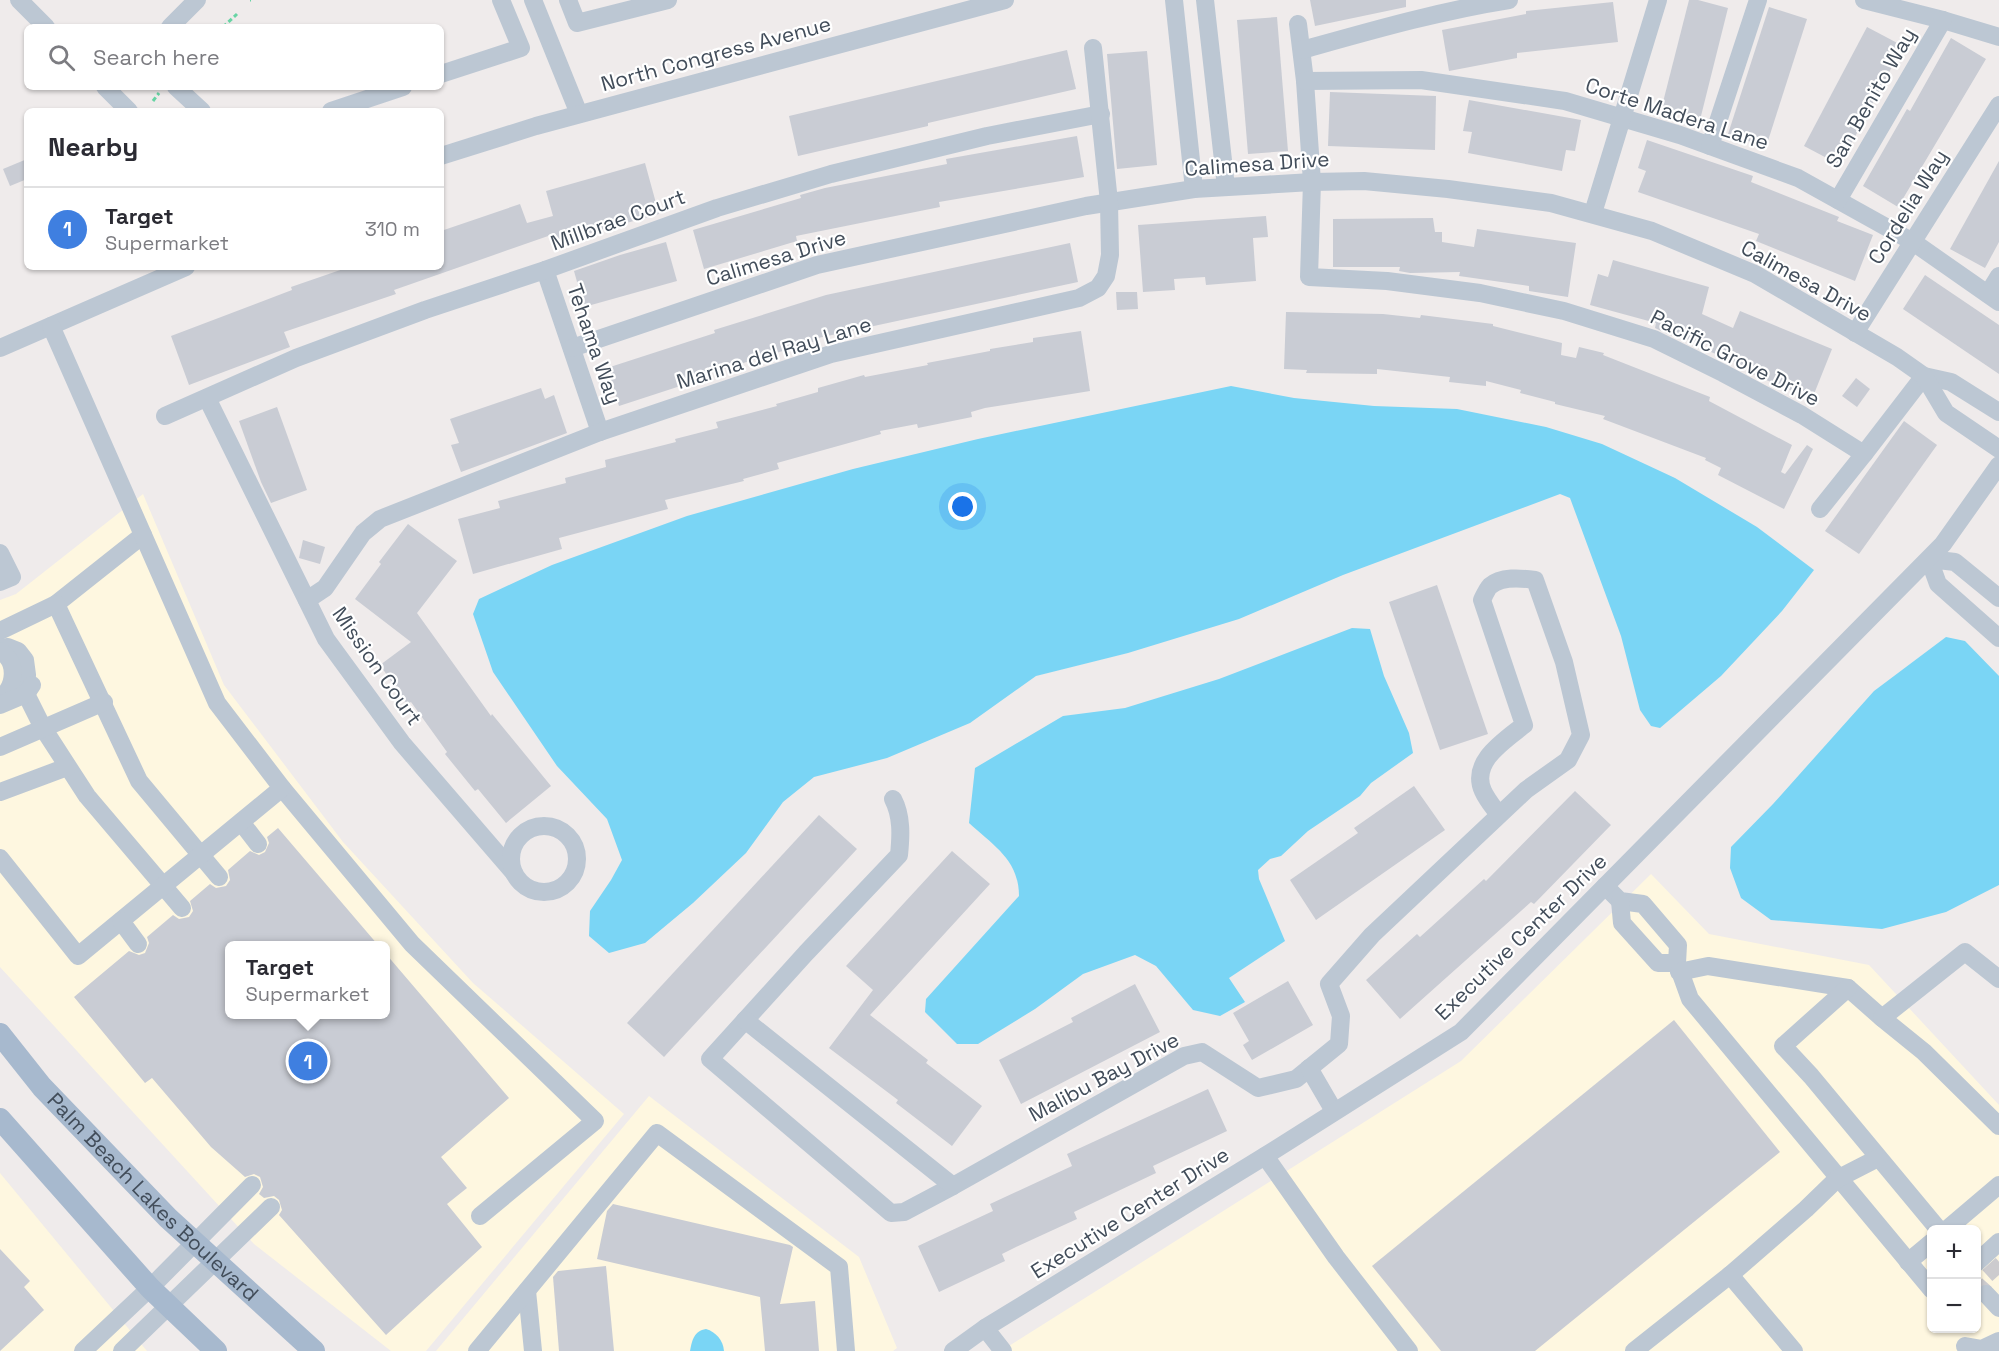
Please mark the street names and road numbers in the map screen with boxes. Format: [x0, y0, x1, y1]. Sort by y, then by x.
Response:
street label: North Congress Avenue [598, 10, 834, 97]
street label: San Benito Way [1819, 23, 1922, 173]
street label: Corte Madera Lane [1582, 71, 1772, 156]
street label: Cordelia Way [1862, 144, 1954, 269]
street label: Calimesa Drive [1184, 145, 1330, 182]
street label: Millbrae Court [547, 183, 689, 256]
street label: Calimesa Drive [703, 223, 849, 292]
street label: Calimesa Drive [1736, 234, 1876, 328]
street label: Tehama Way [561, 280, 628, 408]
street label: Pacific Grove Drive [1646, 303, 1825, 412]
street label: Marina del Ray Lane [673, 310, 875, 395]
street label: Mission Court [327, 601, 428, 730]
street label: Executive Center Drive [1429, 847, 1612, 1026]
street label: Malibu Bay Drive [1024, 1026, 1184, 1128]
street label: Palm Beach Lakes Boulevard [42, 1087, 265, 1307]
street label: Executive Center Drive [1026, 1141, 1234, 1285]

